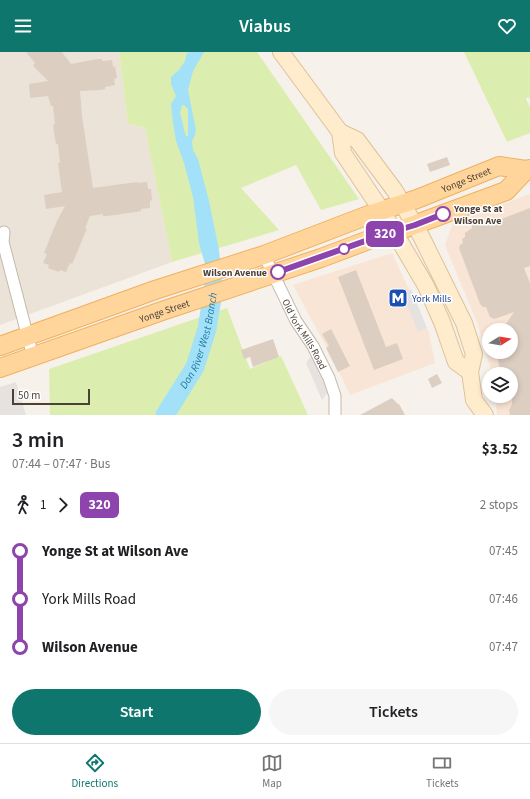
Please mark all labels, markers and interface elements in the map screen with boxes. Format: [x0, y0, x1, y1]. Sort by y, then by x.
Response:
text: Viabus [239, 14, 291, 39]
icon: menu [12, 15, 34, 37]
icon: heart [496, 15, 518, 37]
street label: Yonge Street [439, 164, 494, 197]
place label: Yonge St at Wilson Ave [453, 202, 503, 228]
marker: Yonge St at Wilson Ave [435, 206, 451, 222]
line badge: 320 [362, 221, 408, 247]
text: 320 [374, 224, 396, 244]
unlabelled marker [338, 243, 350, 255]
marker: Wilson Avenue [270, 264, 286, 280]
place label: Wilson Avenue [203, 266, 267, 280]
metro station icon: York Mills [387, 287, 409, 309]
water label: Don River West Branch [176, 291, 221, 392]
place label: York Mills [411, 292, 451, 306]
street label: Yonge Street [137, 296, 192, 327]
street label: Old York Mills Road [278, 297, 330, 372]
north arrow [482, 323, 518, 359]
map controls [482, 323, 518, 403]
button: layers [482, 367, 518, 403]
scale bar [12, 387, 90, 406]
text: 50 m [18, 388, 40, 403]
text: 3 min [12, 424, 64, 456]
text: $3.52 [482, 439, 518, 460]
text: 07:44 – 07:47 · Bus [12, 455, 110, 473]
icon: walk [12, 494, 34, 516]
icon: forward [52, 494, 74, 516]
text: 320 [88, 495, 111, 515]
text: 1 [40, 496, 46, 514]
text: 2 stops [480, 496, 518, 514]
text: Yonge St at Wilson Ave [42, 541, 189, 562]
text: 07:45 [489, 542, 518, 560]
text: York Mills Road [42, 589, 136, 610]
text: 07:46 [489, 590, 518, 608]
text: Wilson Avenue [42, 637, 138, 658]
text: 07:47 [489, 638, 518, 656]
button: Start [12, 689, 261, 735]
button: Tickets [269, 689, 518, 735]
tab: Directions [72, 752, 118, 791]
tab: Map [261, 752, 283, 791]
tab: Tickets [426, 752, 459, 791]

